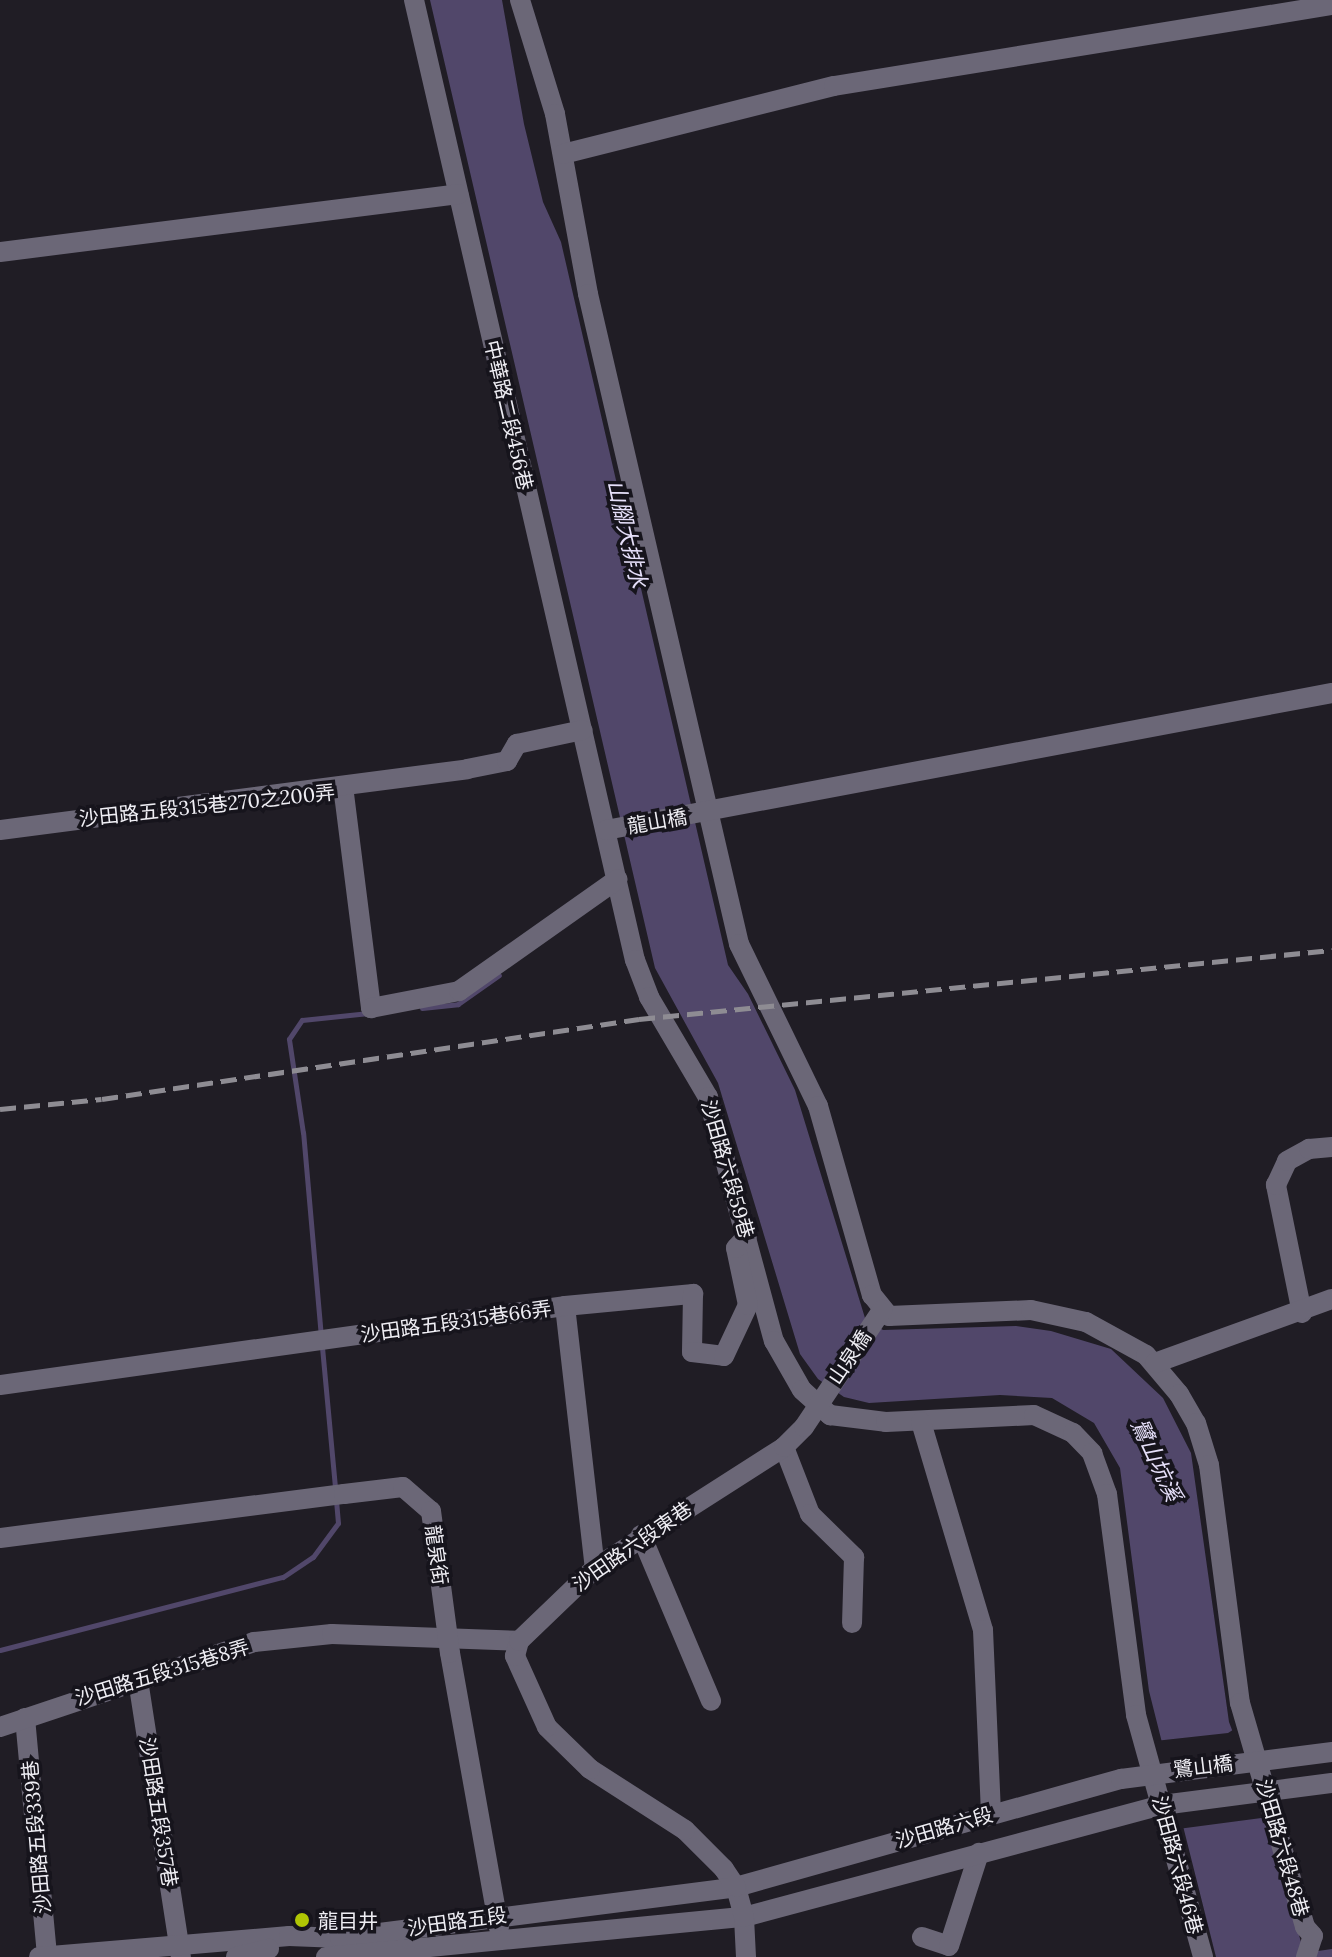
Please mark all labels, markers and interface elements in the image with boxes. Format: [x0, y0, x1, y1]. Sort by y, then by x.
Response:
street label: 中華路二段456巷 [480, 338, 538, 492]
water label: 山腳大排水 [602, 477, 652, 591]
street label: 沙田路五段315巷270之200弄 [78, 780, 336, 830]
street label: 龍山橋 [625, 804, 689, 838]
street label: 沙田路六段59巷 [697, 1097, 759, 1241]
street label: 沙田路五段315巷66弄 [359, 1296, 553, 1346]
street label: 山泉橋 [822, 1325, 876, 1389]
water label: 鷺山坑溪 [1125, 1415, 1187, 1505]
street label: 沙田路六段東巷 [568, 1496, 696, 1596]
street label: 龍泉街 [421, 1524, 453, 1586]
street label: 沙田路五段315巷8弄 [72, 1634, 252, 1710]
street label: 沙田路五段357巷 [135, 1735, 183, 1889]
street label: 鷺山橋 [1172, 1750, 1234, 1782]
street label: 沙田路五段339巷 [17, 1759, 55, 1915]
street label: 沙田路六段48巷 [1252, 1776, 1314, 1920]
street label: 沙田路六段46巷 [1148, 1793, 1208, 1937]
street label: 沙田路六段 [893, 1802, 995, 1852]
street label: 沙田路五段 [406, 1902, 508, 1940]
place label: 龍目井 [318, 1908, 378, 1932]
marker: 龍目井 [293, 1911, 311, 1929]

